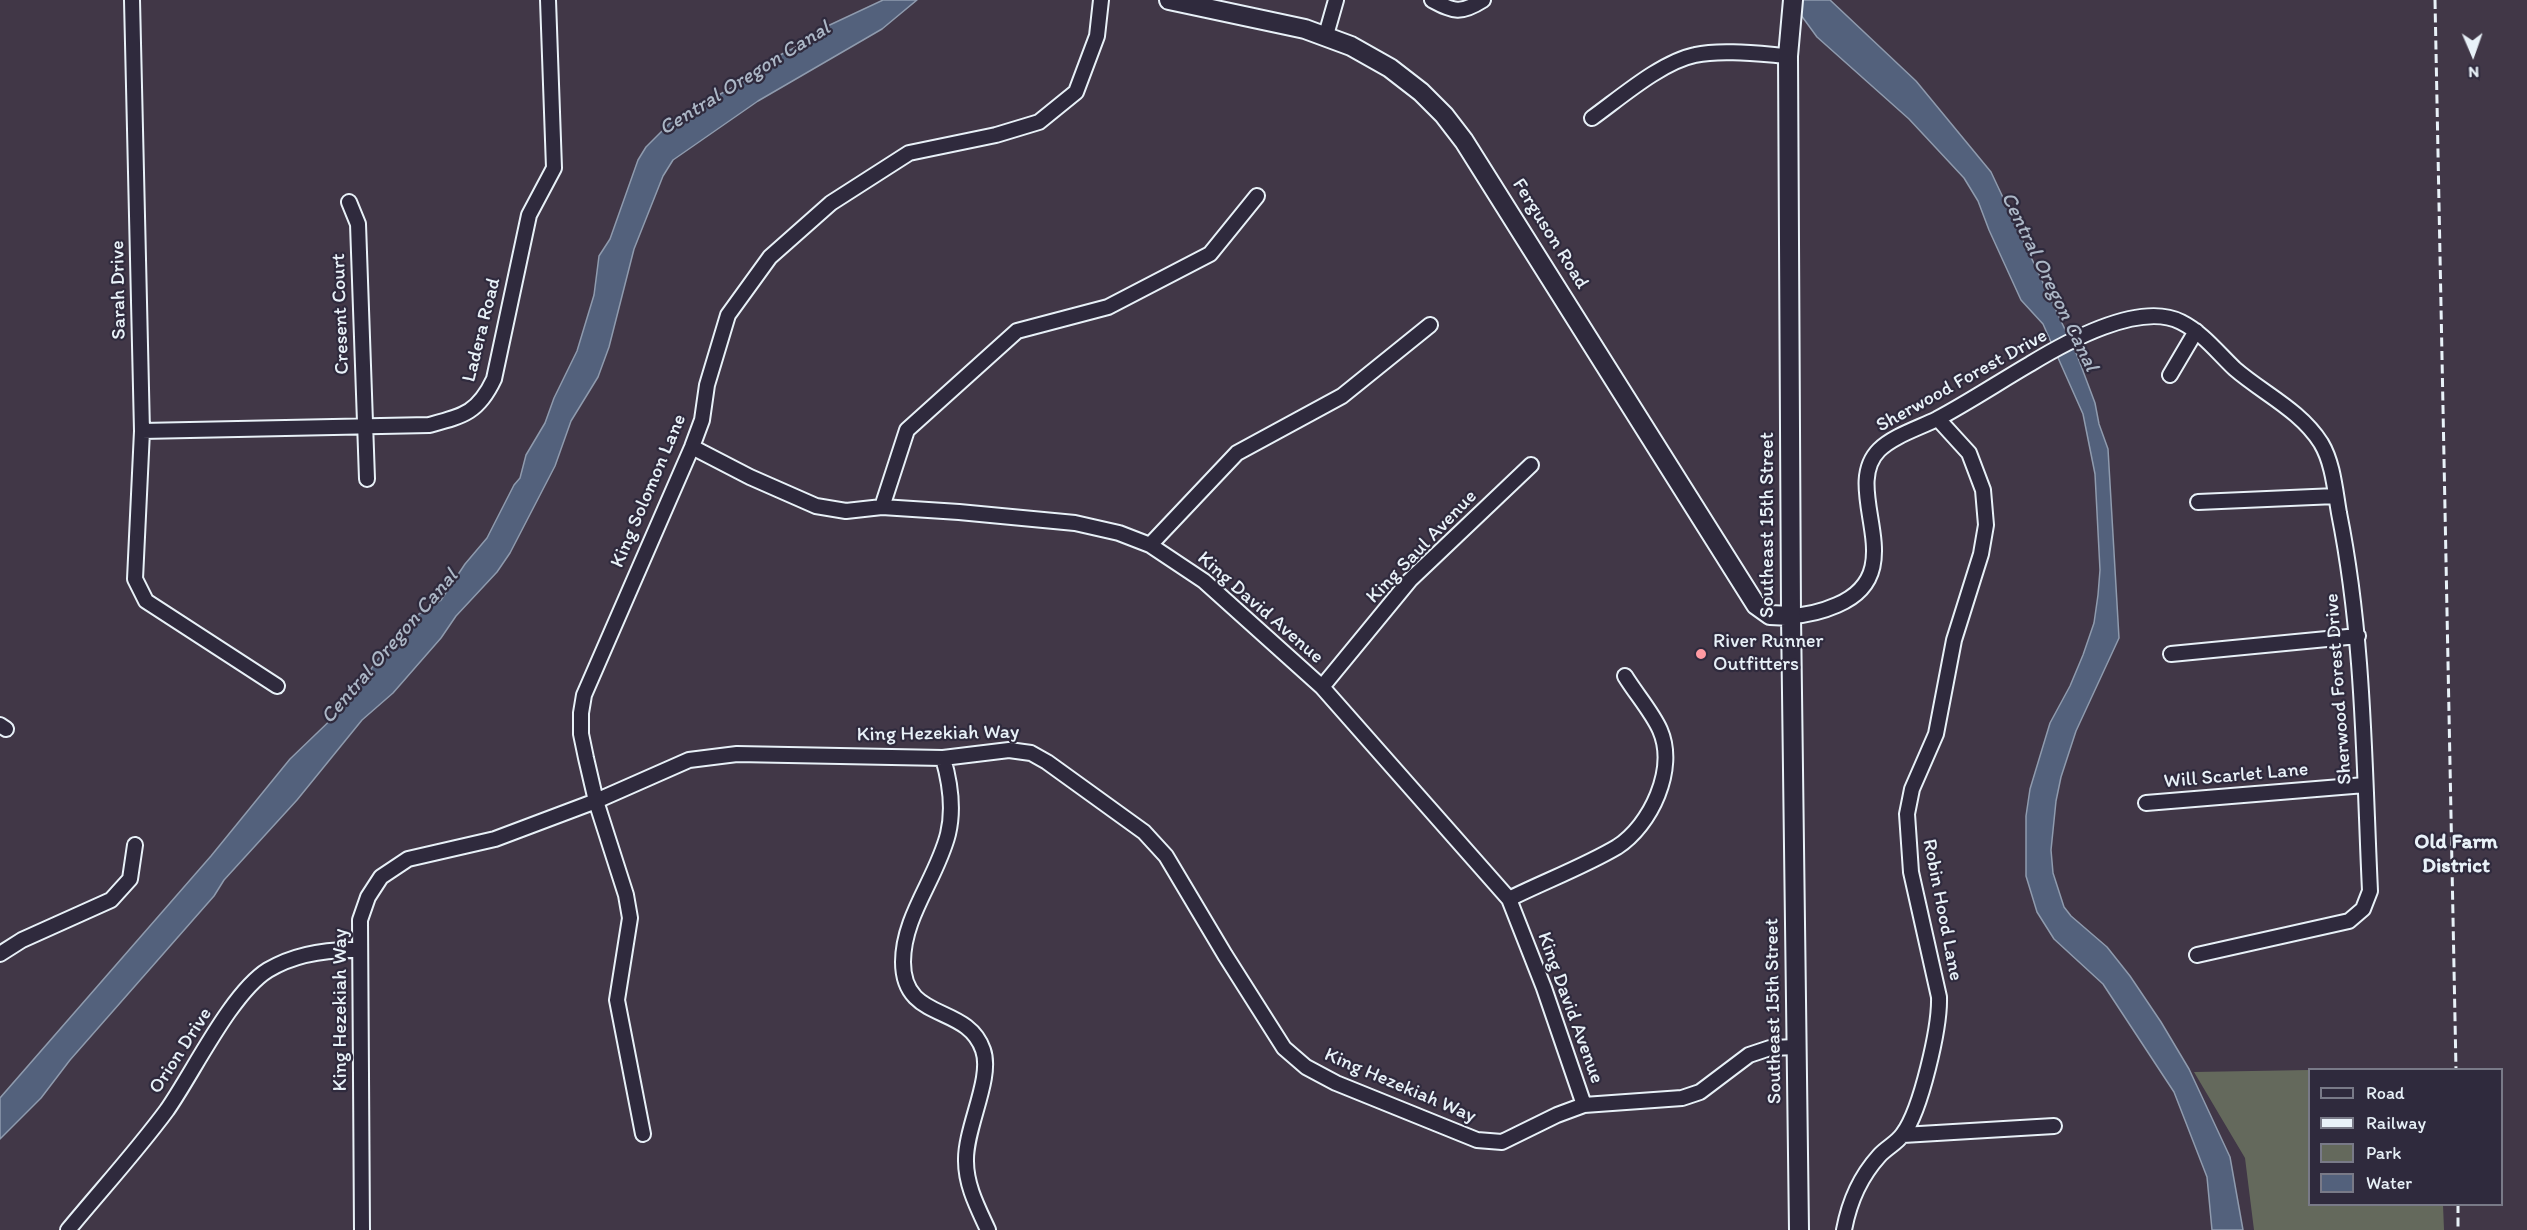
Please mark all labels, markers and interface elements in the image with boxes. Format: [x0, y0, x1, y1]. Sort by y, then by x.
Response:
water label: Central Oregon Canal [655, 16, 835, 142]
north arrow [2443, 24, 2503, 84]
text: N [2468, 63, 2479, 82]
street label: Ferguson Road [1506, 174, 1594, 294]
water label: Central Oregon Canal [1995, 188, 2103, 376]
street label: Sarah Drive [106, 240, 132, 340]
street label: Cresent Court [327, 253, 355, 375]
street label: Ladera Road [457, 275, 507, 385]
street label: Sherwood Forest Drive [1872, 324, 2052, 438]
street label: King Solomon Lane [606, 411, 692, 571]
street label: Southeast 15th Street [1756, 432, 1780, 618]
street label: King Saul Avenue [1362, 485, 1482, 609]
street label: King David Avenue [1192, 547, 1328, 669]
water label: Central Oregon Canal [316, 565, 464, 729]
street label: Sherwood Forest Drive [2320, 592, 2358, 786]
place label: River Runner Outfitters [1713, 630, 1824, 677]
marker: River Runner Outfitters [1694, 647, 1708, 661]
street label: King Hezekiah Way [856, 721, 1020, 747]
street label: Will Scarlet Lane [2163, 758, 2309, 794]
district label: Old Farm District [2414, 830, 2498, 880]
street label: Robin Hood Lane [1916, 837, 1968, 983]
street label: Southeast 15th Street [1760, 918, 1788, 1104]
street label: King Hezekiah Way [329, 929, 353, 1091]
street label: King David Avenue [1531, 929, 1609, 1087]
street label: Orion Drive [144, 1003, 218, 1099]
street label: King Hezekiah Way [1320, 1043, 1480, 1129]
legend [2308, 1068, 2503, 1206]
text: Road [2366, 1082, 2405, 1104]
text: Railway [2366, 1112, 2426, 1134]
text: Park [2366, 1142, 2401, 1164]
text: Water [2366, 1172, 2412, 1194]

